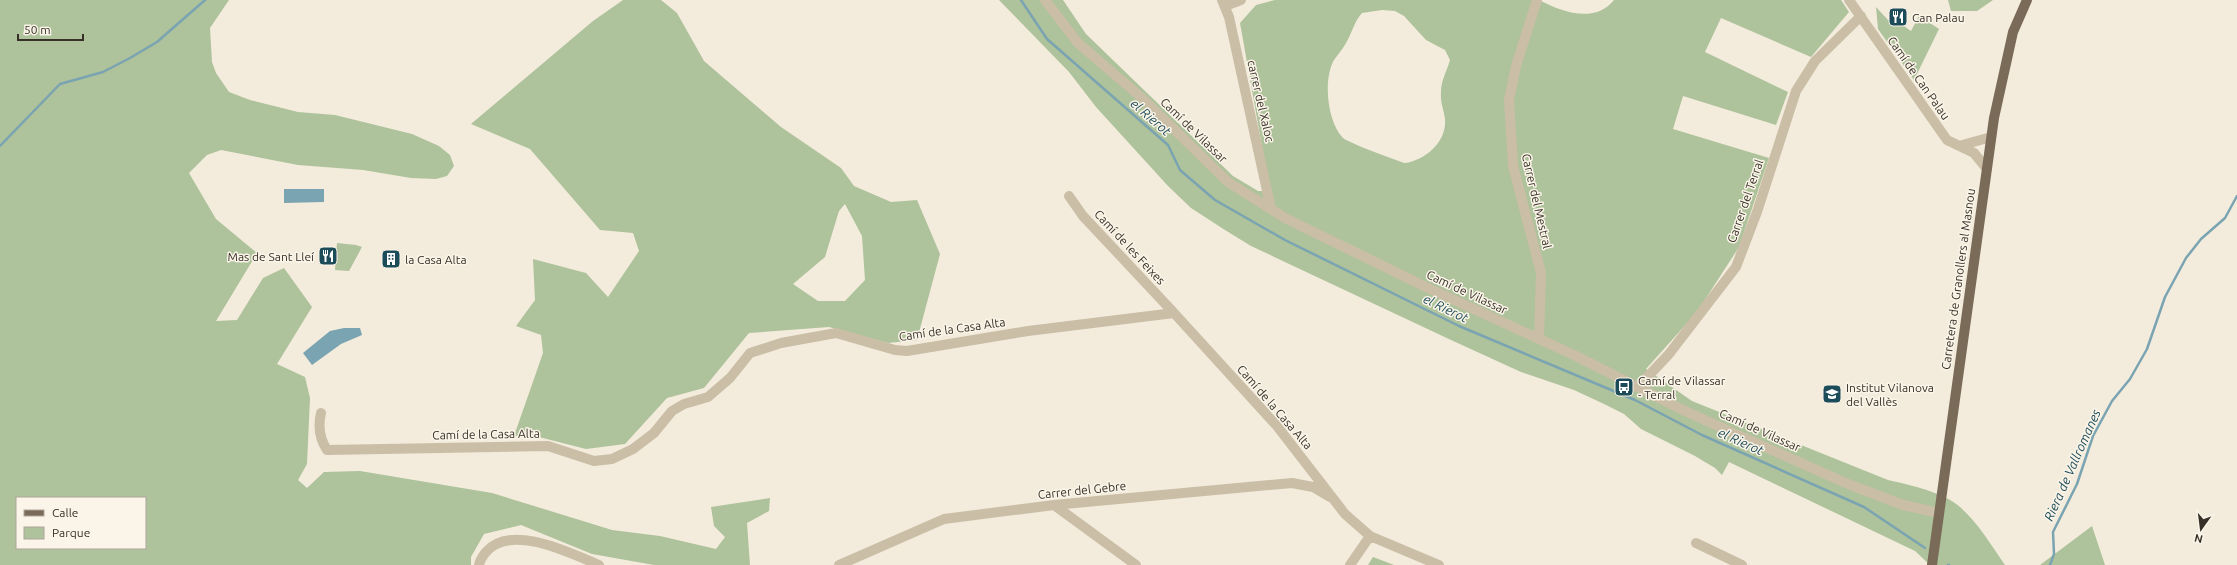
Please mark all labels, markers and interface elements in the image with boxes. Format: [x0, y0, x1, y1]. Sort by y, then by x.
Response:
restaurant icon: Can Palau [1887, 6, 1909, 28]
place label: Can Palau [1912, 11, 1965, 24]
scale bar [18, 16, 83, 42]
text: 50 m [24, 23, 51, 36]
street label: Camí de Can Palau [1885, 34, 1953, 122]
street label: carrer del Xaloc [1245, 59, 1277, 144]
street label: Camí de Vilassar [1158, 95, 1230, 165]
water label: el Rierot [1128, 96, 1174, 139]
street label: Carrer del Mestral [1520, 152, 1554, 250]
street label: Carrer del Terral [1725, 158, 1765, 244]
street label: Carretera de Granollers al Masnou [1939, 188, 1977, 370]
street label: Camí de les Feixes [1092, 207, 1168, 287]
restaurant icon: Mas de Sant Lleí [317, 245, 339, 267]
building icon: la Casa Alta [380, 248, 402, 270]
place label: Mas de Sant Lleí [227, 250, 315, 263]
place label: la Casa Alta [405, 253, 467, 266]
street label: Camí de Vilassar [1425, 268, 1510, 317]
water label: el Rierot [1421, 291, 1471, 325]
street label: Camí de la Casa Alta [898, 315, 1006, 343]
street label: Camí de la Casa Alta [1235, 362, 1315, 452]
place label: Camí de Vilassar - Terral [1638, 374, 1726, 401]
bus stop icon: Camí de Vilassar - Terral [1613, 376, 1635, 398]
place label: Institut Vilanova del Vallès [1846, 381, 1934, 408]
school or university icon: Institut Vilanova del Vallès [1821, 383, 1843, 405]
street label: Camí de Vilassar [1717, 406, 1803, 454]
water label: Riera de Vallromanes [2041, 407, 2103, 523]
water label: el Rierot [1716, 425, 1767, 458]
street label: Camí de la Casa Alta [432, 427, 540, 441]
street label: Carrer del Gebre [1037, 479, 1127, 501]
legend [16, 497, 146, 549]
text: Calle [52, 506, 78, 519]
north arrow [2181, 509, 2221, 549]
text: Parque [52, 526, 90, 539]
text: N [2193, 532, 2204, 546]

